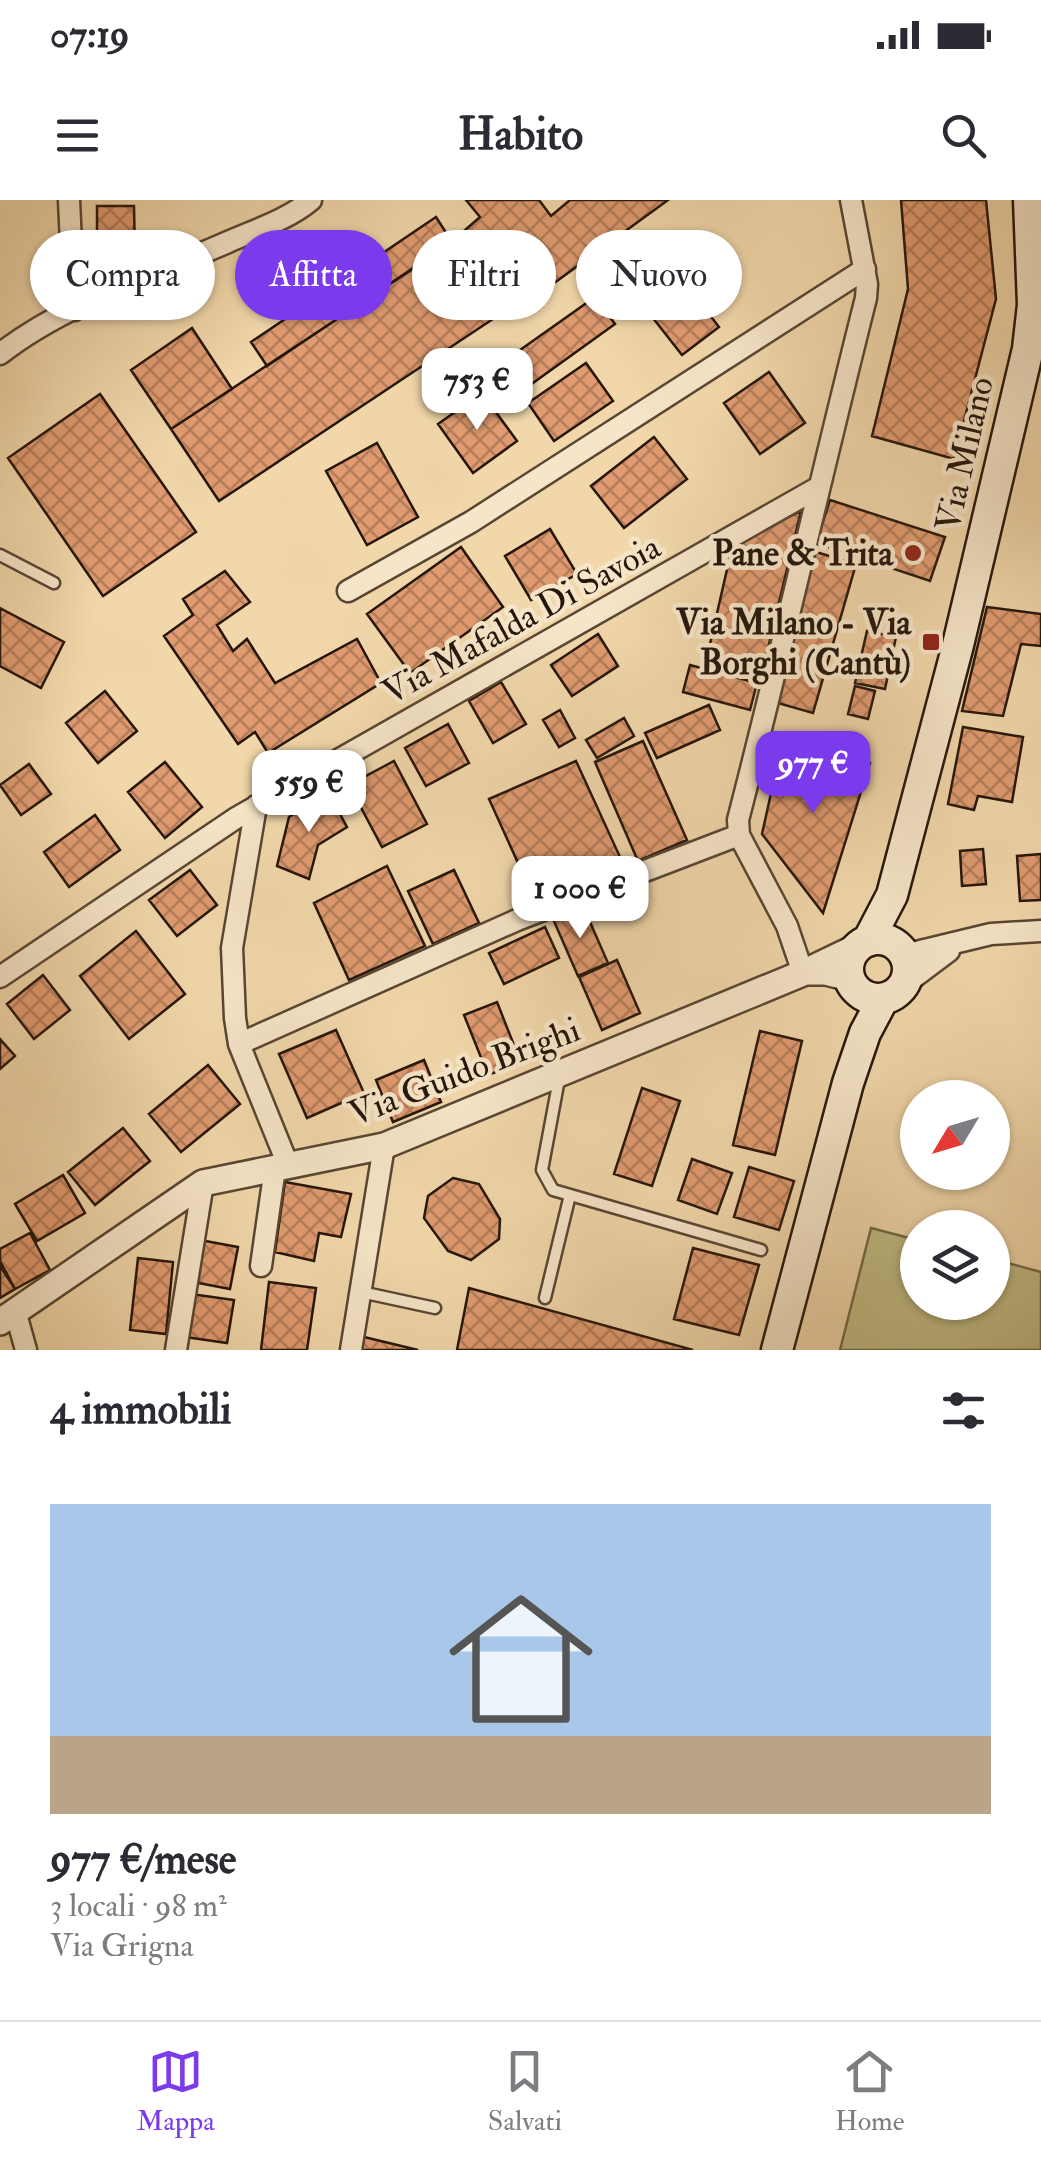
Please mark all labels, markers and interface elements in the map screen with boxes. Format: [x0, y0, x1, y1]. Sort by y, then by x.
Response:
text: 07:19 [50, 11, 129, 59]
text: Habito [458, 107, 583, 163]
icon: menu [50, 108, 105, 163]
icon: search [936, 108, 991, 163]
chip: Compra [30, 230, 215, 320]
chip: Affitta [235, 230, 392, 320]
chip: Filtri [412, 230, 556, 320]
chip: Nuovo [576, 230, 742, 320]
pin: 753 € [407, 348, 547, 433]
text: 753 € [444, 360, 510, 400]
street label: Via Milano [926, 373, 1004, 536]
street label: Via Mafalda Di Savoia [375, 525, 669, 715]
place label: Pane & Trita [712, 532, 895, 576]
marker: Pane & Trita [902, 542, 924, 564]
place label: Via Milano - Via Borghi (Cantù) [675, 601, 913, 685]
marker: Via Milano - Via Borghi (Cantù) [920, 631, 942, 653]
pin: 977 € [743, 731, 883, 816]
text: 977 € [777, 743, 849, 783]
pin: 559 € [239, 750, 379, 835]
text: 559 € [274, 762, 344, 802]
pin: 1 000 € [488, 856, 672, 941]
text: 1 000 € [534, 868, 626, 908]
street label: Via Guido Brighi [343, 1008, 586, 1136]
north arrow [900, 1080, 1010, 1190]
map controls [900, 1080, 1010, 1320]
button: layers [900, 1210, 1010, 1320]
icon: filters [936, 1383, 991, 1438]
text: 4 immobili [50, 1384, 231, 1436]
icon: home [431, 1569, 611, 1749]
text: 977 €/mese [50, 1834, 236, 1886]
text: 3 locali · 98 m² [50, 1886, 227, 1926]
text: Via Grigna [50, 1926, 194, 1966]
tab: Mappa [137, 2044, 215, 2139]
tab: Salvati [488, 2044, 562, 2139]
tab: Home [835, 2044, 904, 2139]

